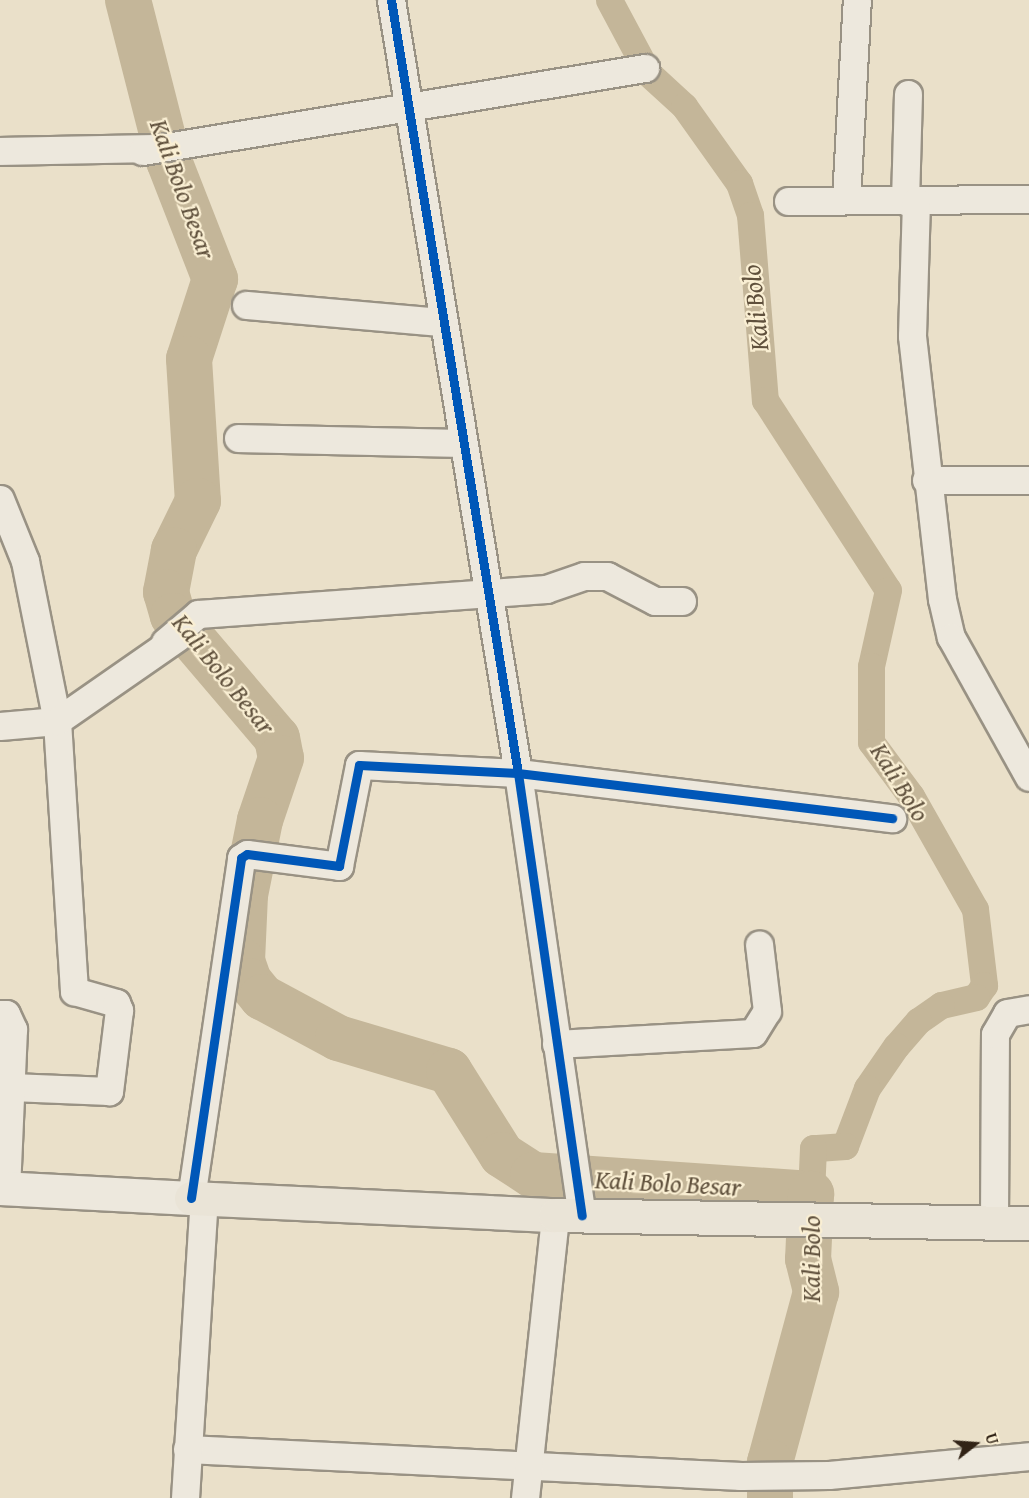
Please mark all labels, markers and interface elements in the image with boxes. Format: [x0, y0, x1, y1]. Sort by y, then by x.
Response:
water label: Kali Bolo Besar [143, 115, 223, 263]
water label: Kali Bolo [735, 263, 775, 353]
water label: Kali Bolo Besar [166, 607, 282, 741]
water label: Kali Bolo [864, 737, 936, 827]
water label: Kali Bolo Besar [594, 1164, 742, 1202]
water label: Kali Bolo [795, 1216, 827, 1302]
north arrow [945, 1414, 1005, 1474]
text: U [979, 1430, 1005, 1447]

